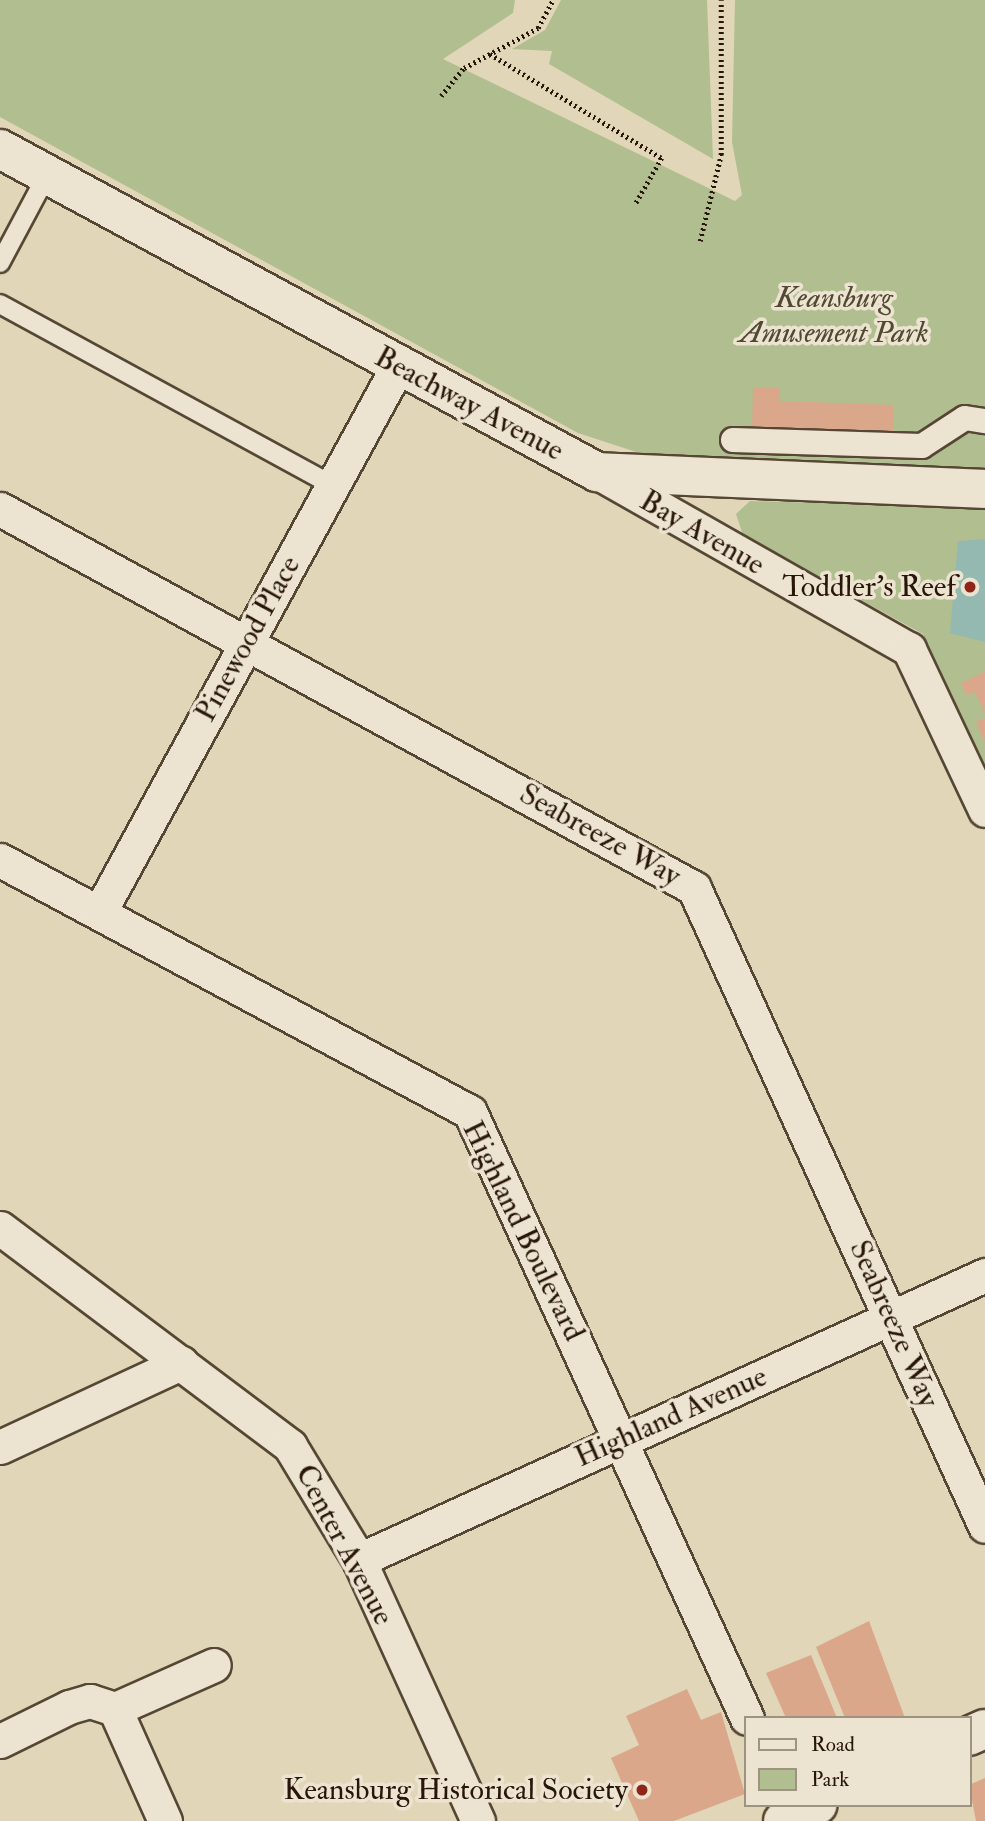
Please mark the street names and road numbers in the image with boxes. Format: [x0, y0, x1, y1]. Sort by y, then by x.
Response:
street label: Beachway Avenue [368, 339, 570, 469]
street label: Bay Avenue [633, 483, 771, 583]
street label: Pinewood Place [188, 550, 308, 728]
street label: Seabreeze Way [513, 776, 687, 894]
street label: Highland Boulevard [454, 1115, 592, 1347]
street label: Seabreeze Way [841, 1235, 947, 1413]
street label: Highland Avenue [569, 1359, 773, 1475]
street label: Center Avenue [287, 1459, 401, 1631]

